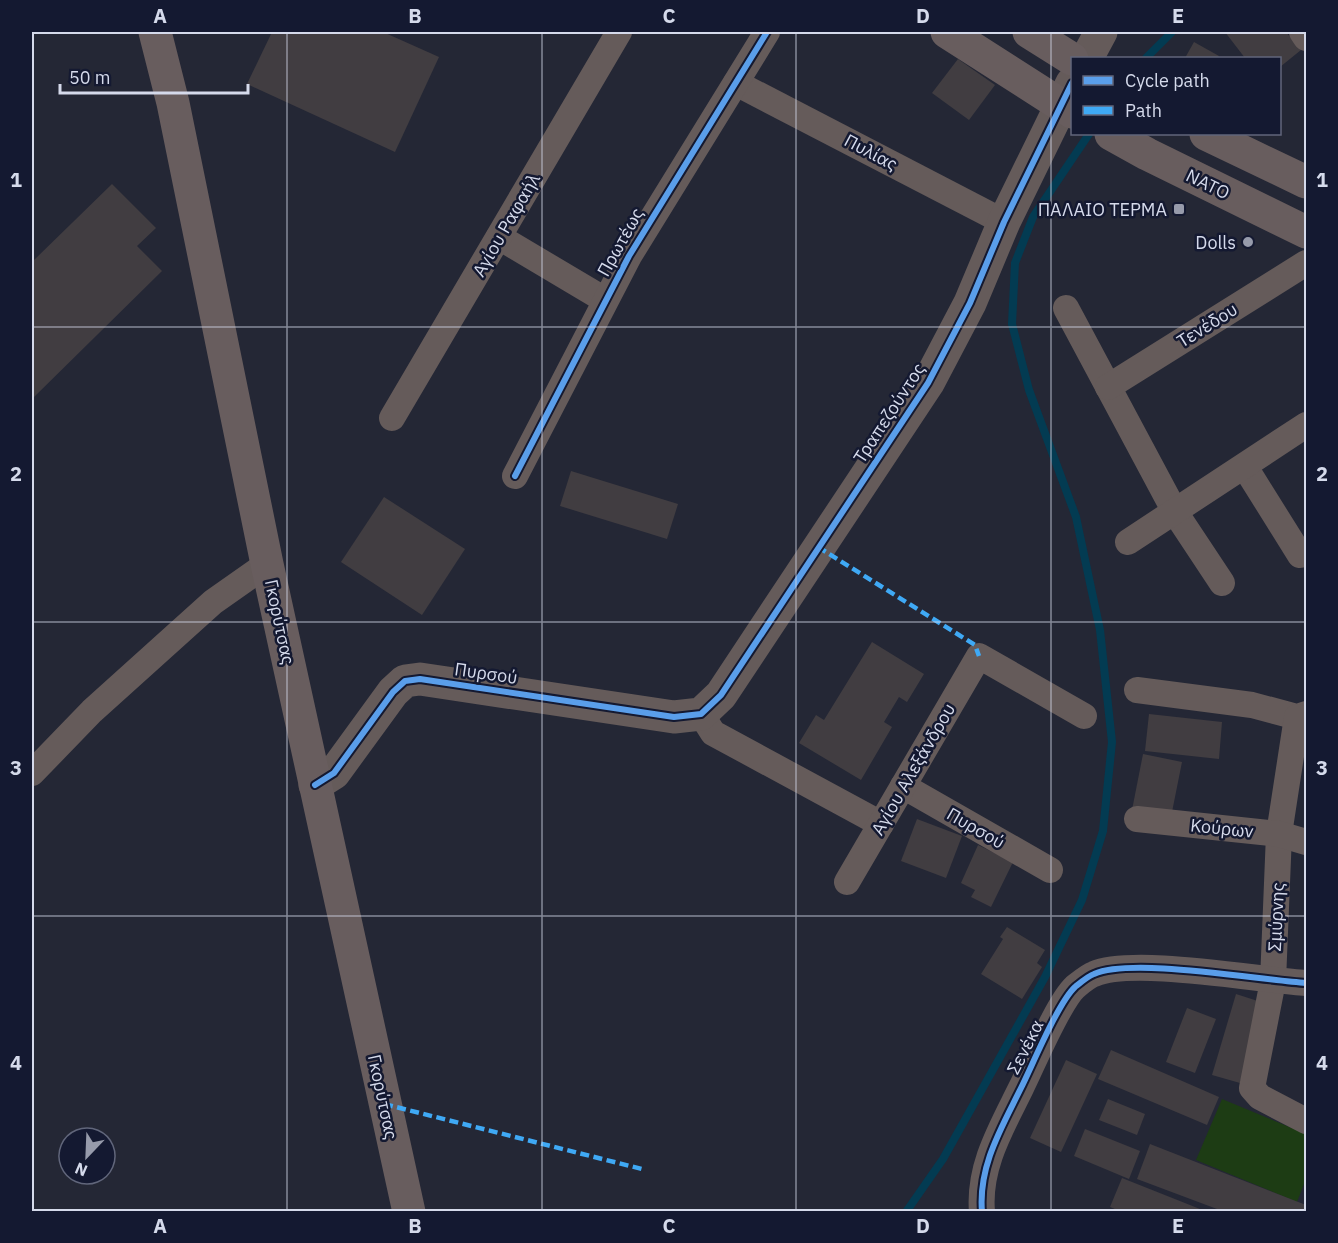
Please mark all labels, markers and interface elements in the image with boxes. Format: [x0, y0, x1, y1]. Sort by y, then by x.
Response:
text: A [153, 2, 167, 29]
text: B [408, 2, 422, 29]
text: C [662, 2, 676, 29]
text: D [916, 2, 930, 29]
text: E [1172, 2, 1184, 29]
scale bar [60, 57, 248, 95]
legend [1071, 57, 1281, 135]
text: 50 m [69, 66, 111, 89]
text: Cycle path [1125, 69, 1210, 92]
text: Path [1125, 99, 1162, 122]
street label: Πυλίας [840, 128, 902, 176]
street label: ΝΑΤΟ [1182, 164, 1234, 204]
text: 1 [10, 166, 22, 193]
text: 1 [1316, 166, 1328, 193]
street label: Αγίου Ραφαήλ [467, 168, 545, 281]
place label: ΠΑΛΑΙΟ ΤΕΡΜΑ [1038, 198, 1167, 221]
marker: ΠΑΛΑΙΟ ΤΕΡΜΑ [1172, 202, 1186, 216]
street label: Πρωτέως [592, 203, 648, 280]
place label: Dolls [1195, 231, 1236, 254]
marker: Dolls [1241, 235, 1255, 249]
street label: Τενέδου [1172, 297, 1242, 353]
street label: Τραπεζούντος [848, 358, 930, 467]
text: 2 [10, 460, 22, 487]
text: 2 [1316, 460, 1328, 487]
street label: Γκορύτσας [260, 577, 300, 667]
street label: Πυρσού [453, 657, 519, 689]
street label: Αγίου Αλεξάνδρου [866, 699, 960, 839]
text: 3 [10, 754, 22, 781]
text: 3 [1316, 754, 1328, 781]
street label: Πυρσού [943, 802, 1009, 854]
street label: Κούρων [1189, 813, 1255, 843]
street label: Σμύρνης [1263, 882, 1289, 952]
street label: Σενέκα [1002, 1016, 1048, 1078]
text: 4 [10, 1049, 22, 1076]
text: 4 [1316, 1049, 1328, 1076]
street label: Γκορύτσας [363, 1052, 403, 1142]
north arrow [57, 1126, 117, 1186]
text: N [72, 1158, 90, 1181]
text: A [153, 1212, 167, 1239]
text: B [408, 1212, 422, 1239]
text: C [662, 1212, 676, 1239]
text: D [916, 1212, 930, 1239]
text: E [1172, 1212, 1184, 1239]

